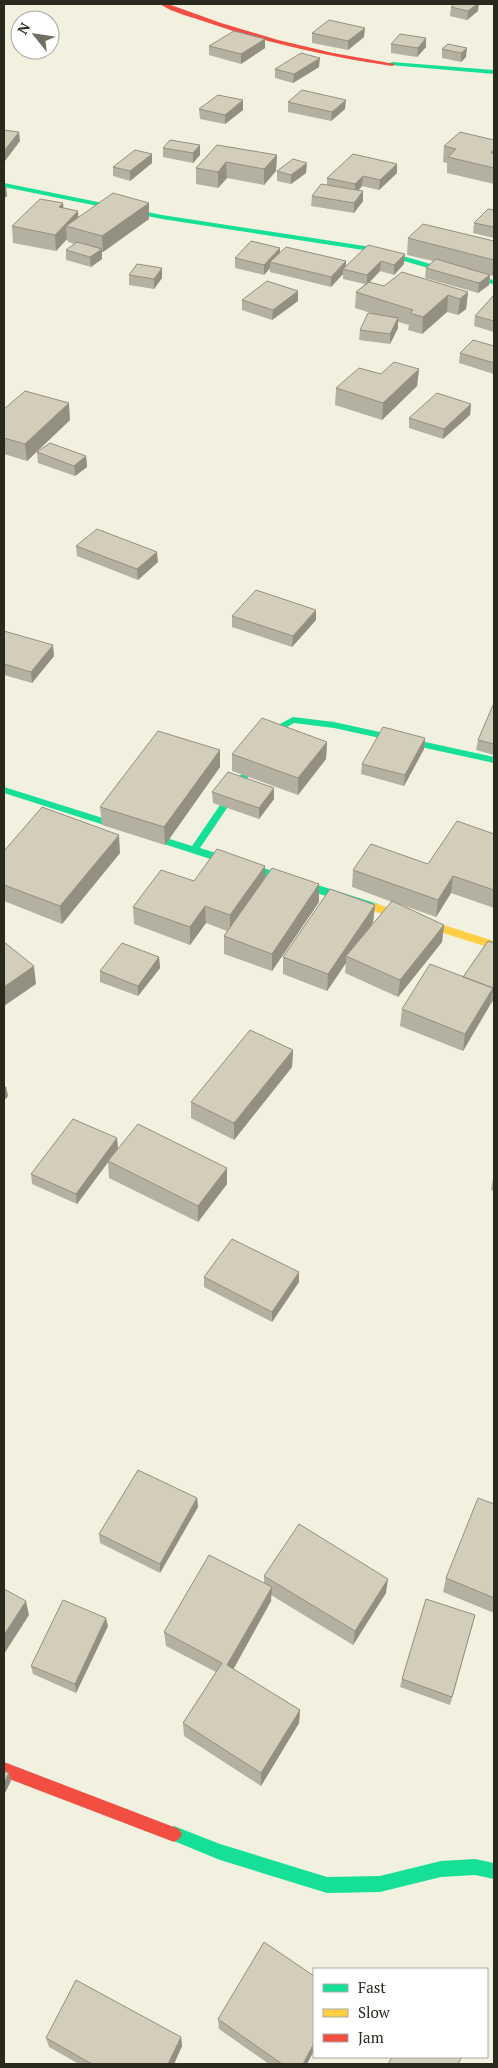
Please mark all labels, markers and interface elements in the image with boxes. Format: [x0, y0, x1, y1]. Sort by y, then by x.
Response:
north arrow [10, 10, 60, 60]
text: N [12, 19, 34, 38]
legend [313, 1968, 488, 2058]
text: Fast [358, 1977, 386, 1997]
text: Slow [358, 2002, 391, 2022]
text: Jam [358, 2027, 384, 2047]

